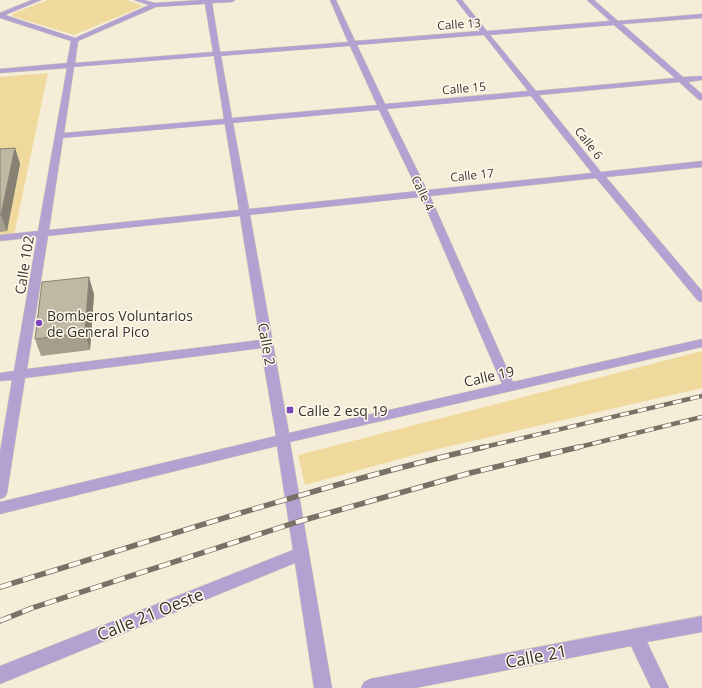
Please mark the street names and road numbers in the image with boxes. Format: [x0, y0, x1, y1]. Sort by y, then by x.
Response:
street label: Calle 13 [437, 14, 482, 34]
street label: Calle 15 [441, 78, 487, 98]
street label: Calle 6 [571, 123, 607, 163]
street label: Calle 17 [449, 164, 495, 186]
street label: Calle 4 [407, 173, 439, 213]
street label: Calle 102 [10, 234, 38, 296]
street label: Calle 2 [254, 321, 280, 367]
street label: Calle 19 [462, 361, 516, 391]
street label: Calle 21 Oeste [93, 582, 207, 646]
street label: Calle 21 [503, 639, 569, 673]

